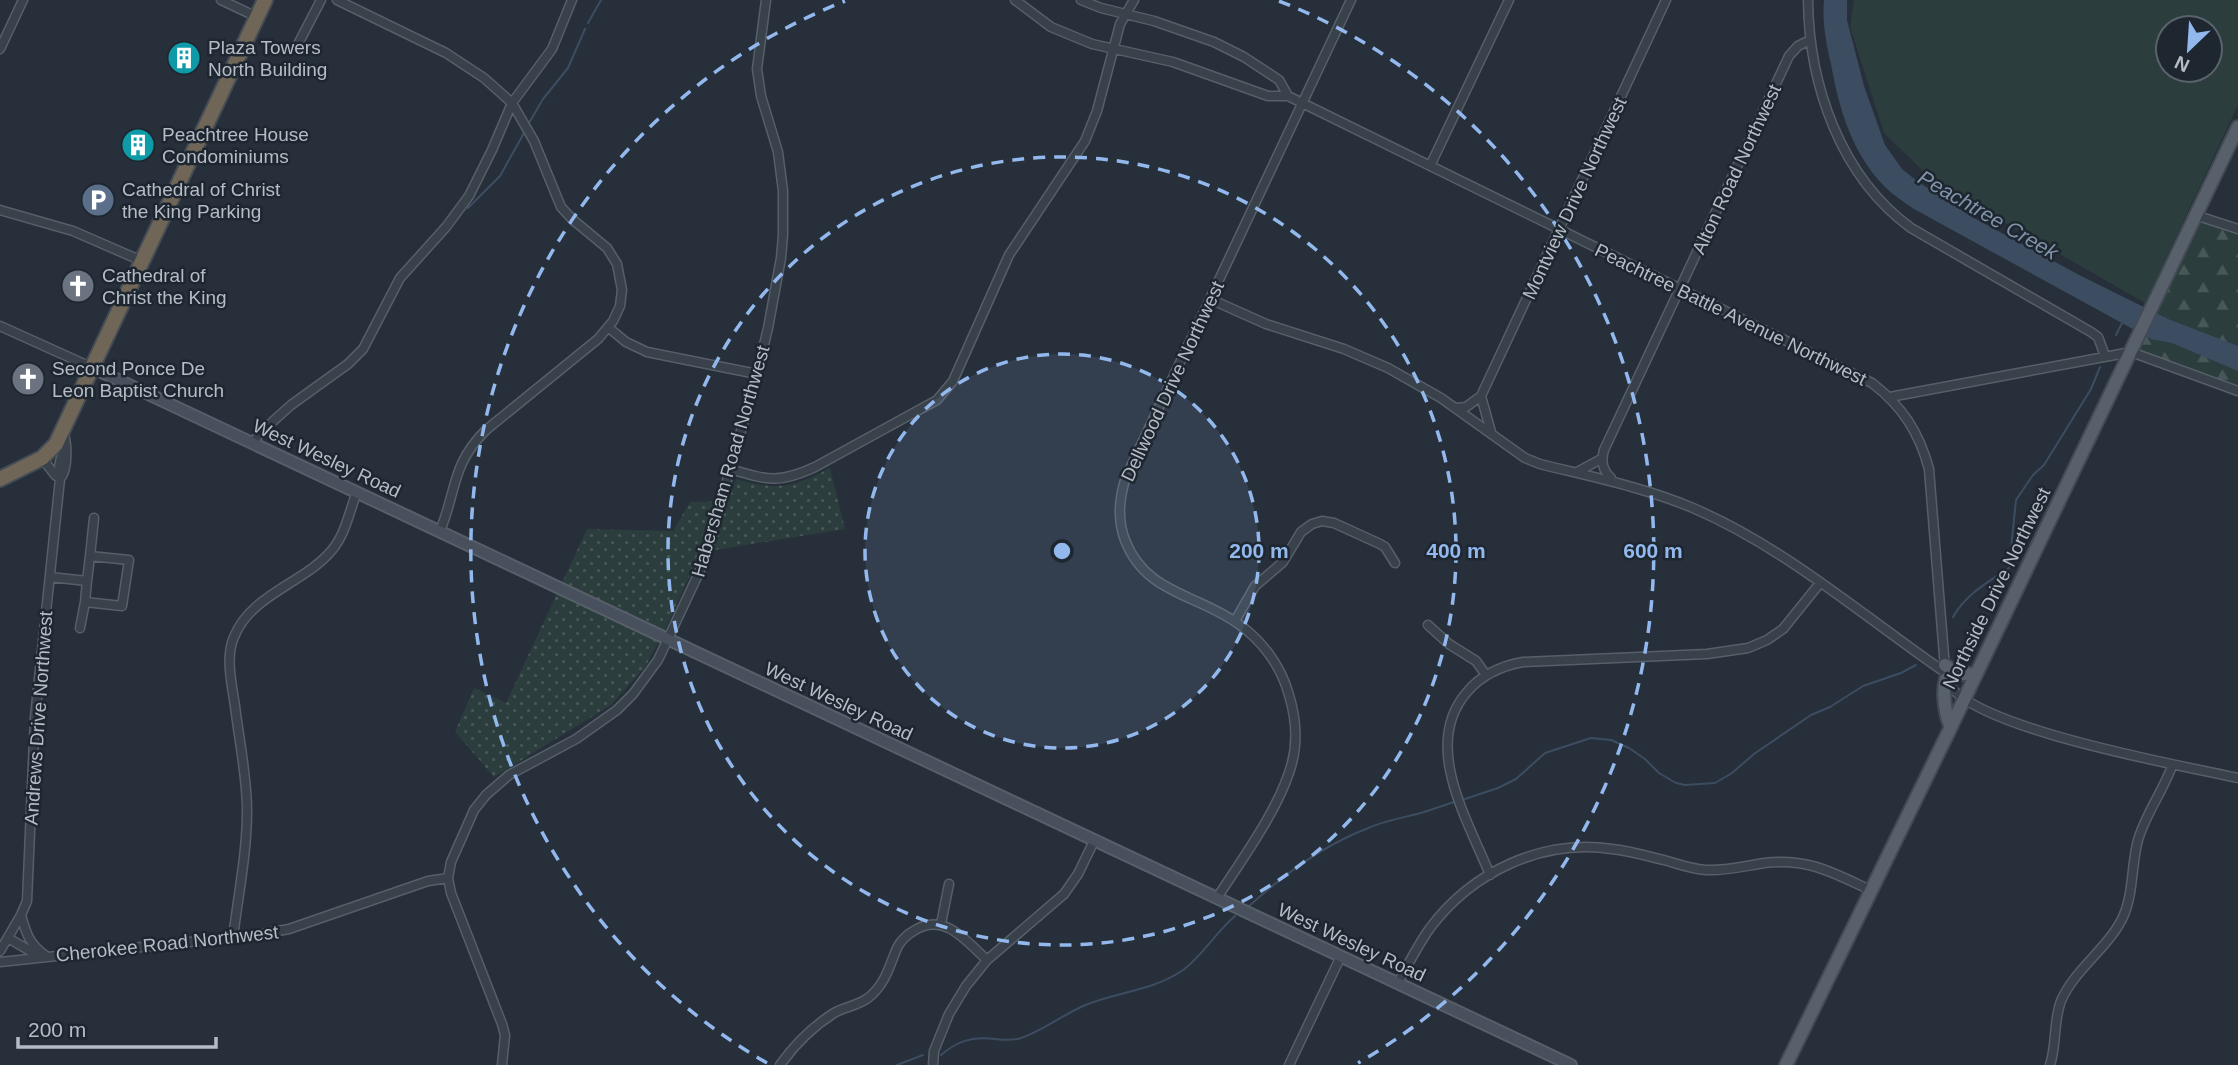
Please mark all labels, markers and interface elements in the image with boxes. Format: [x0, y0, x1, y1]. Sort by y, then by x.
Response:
north arrow [2154, 14, 2224, 84]
place label: Plaza Towers North Building [208, 37, 327, 80]
building icon: Plaza Towers North Building [165, 39, 203, 77]
text: N [2171, 52, 2193, 76]
street label: Alton Road Northwest [1688, 80, 1785, 257]
street label: Montview Drive Northwest [1518, 93, 1631, 303]
place label: Peachtree House Condominiums [162, 124, 309, 167]
building icon: Peachtree House Condominiums [119, 126, 157, 164]
water label: Peachtree Creek [1914, 165, 2064, 265]
place label: Cathedral of Christ the King Parking [122, 179, 281, 222]
parking icon: Cathedral of Christ the King Parking [79, 181, 117, 219]
street label: Peachtree Battle Avenue Northwest [1592, 239, 1871, 390]
place label: Cathedral of Christ the King [102, 265, 227, 308]
church icon: Cathedral of Christ the King [59, 267, 97, 305]
street label: Dellwood Drive Northwest [1117, 277, 1228, 485]
street label: Habersham Road Northwest [687, 342, 774, 579]
place label: Second Ponce De Leon Baptist Church [52, 358, 224, 401]
church icon: Second Ponce De Leon Baptist Church [9, 360, 47, 398]
street label: West Wesley Road [249, 415, 404, 502]
street label: Northside Drive Northwest [1938, 483, 2055, 692]
centre of rings [1050, 539, 1074, 563]
text: 200 m [1229, 539, 1289, 562]
text: 400 m [1426, 539, 1486, 562]
text: 600 m [1623, 539, 1683, 562]
street label: Andrews Drive Northwest [21, 610, 56, 826]
street label: West Wesley Road [761, 658, 916, 745]
street label: West Wesley Road [1274, 899, 1429, 986]
street label: Cherokee Road Northwest [55, 921, 280, 966]
scale bar [18, 1006, 215, 1050]
text: 200 m [28, 1018, 86, 1041]

